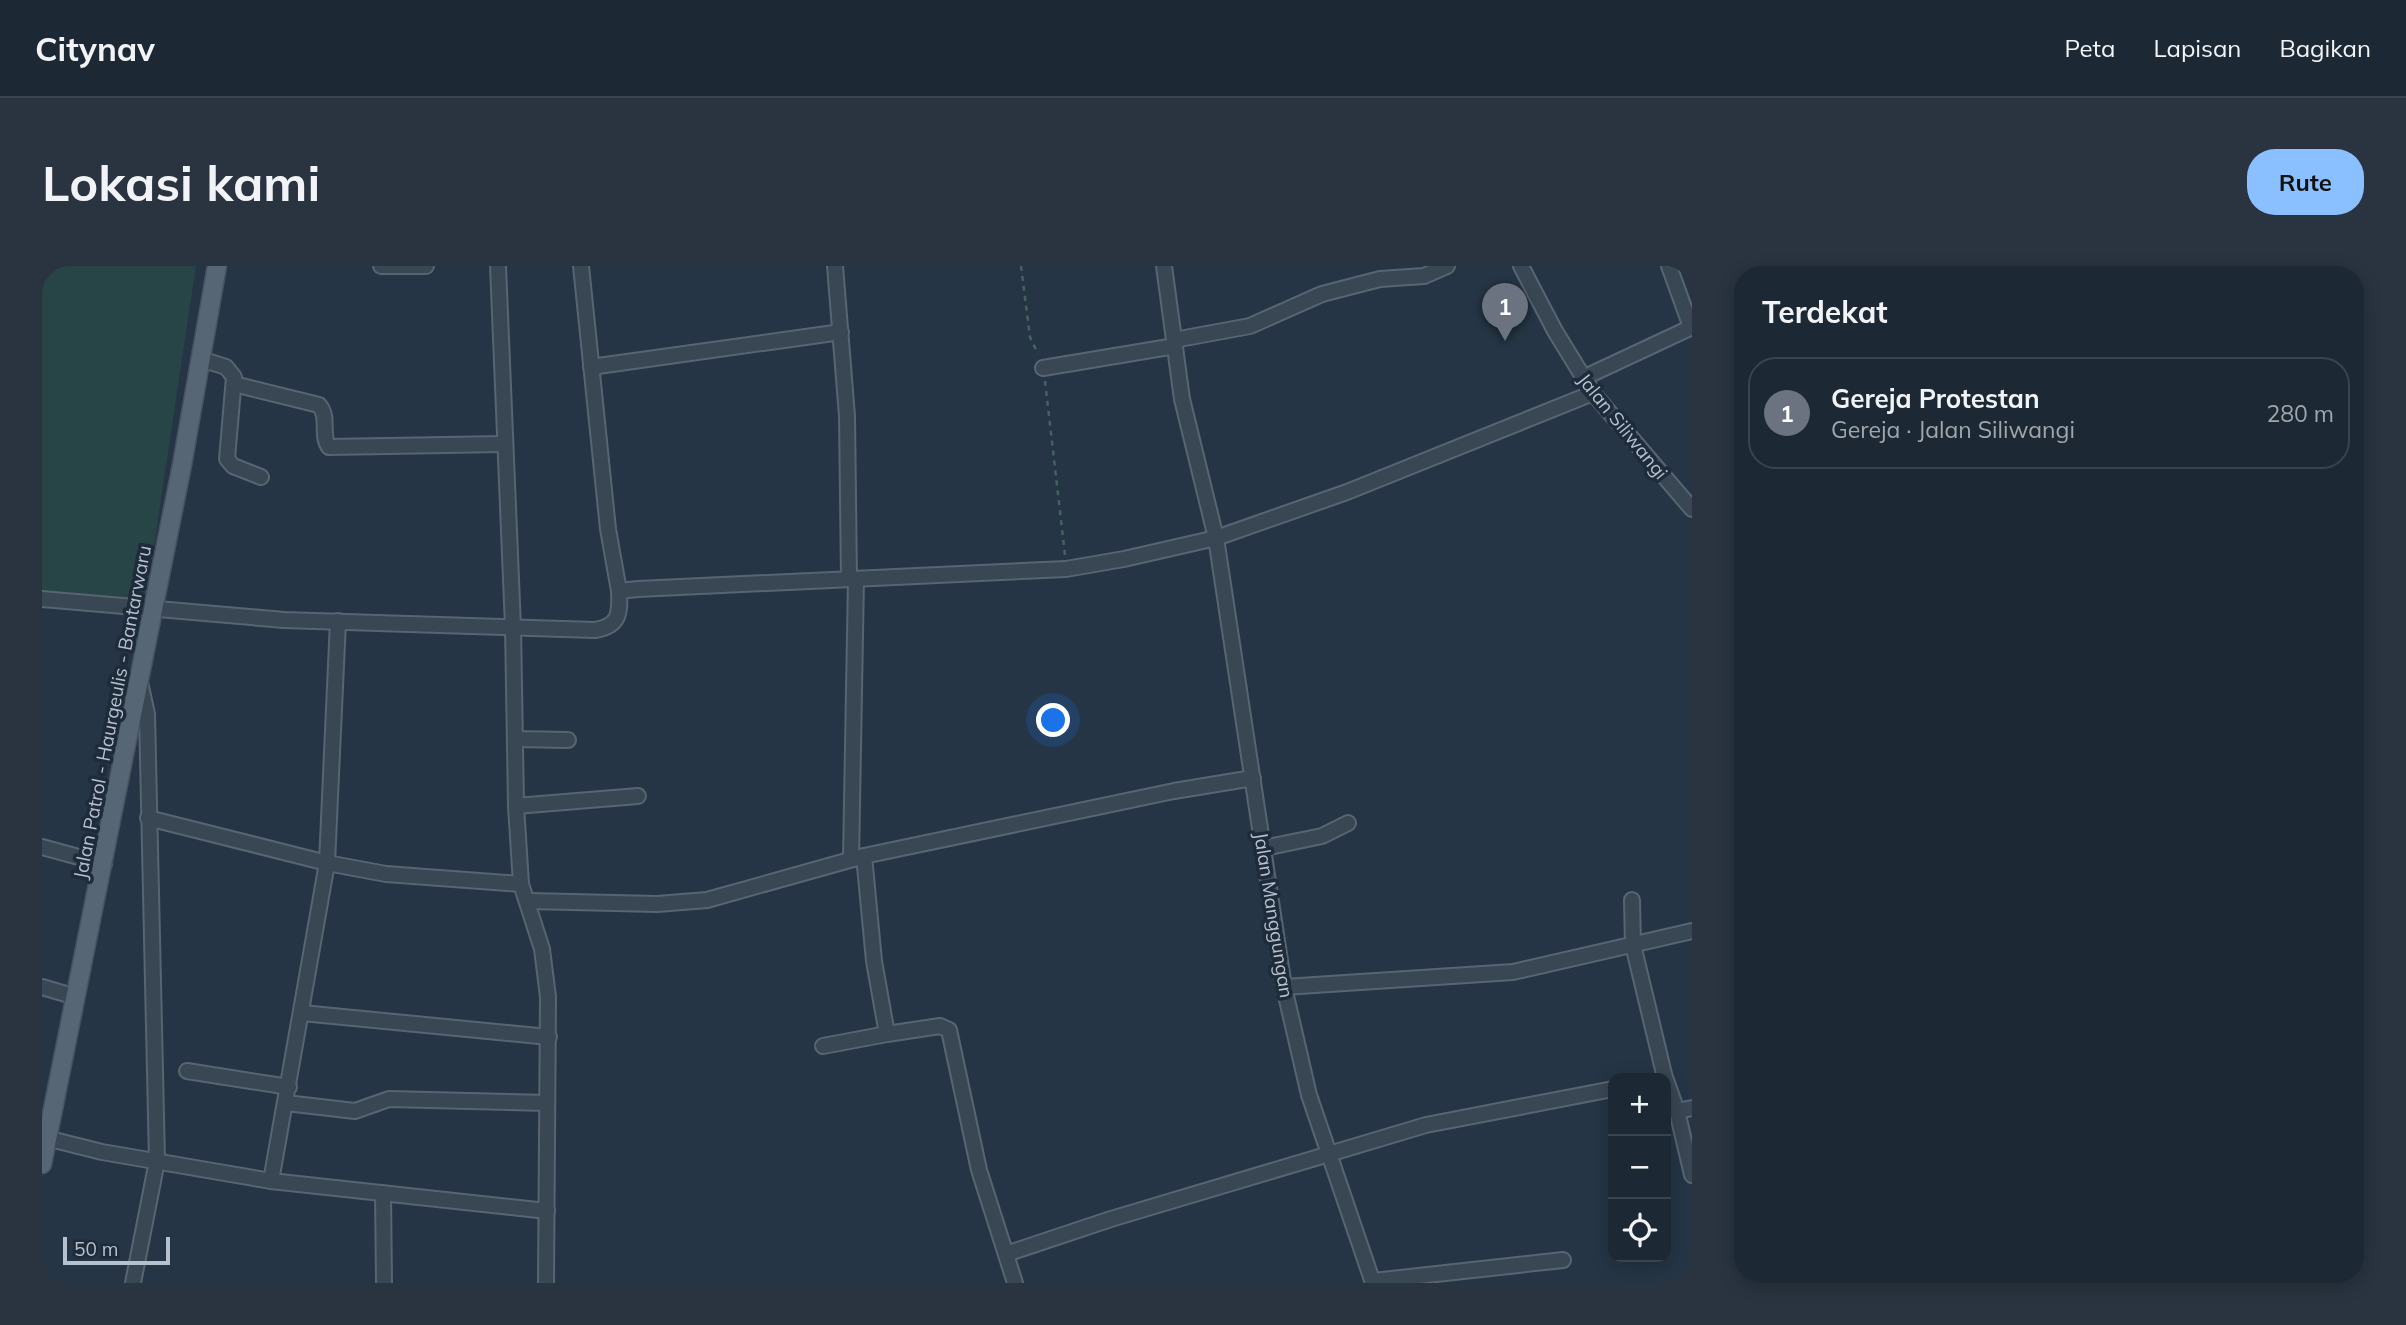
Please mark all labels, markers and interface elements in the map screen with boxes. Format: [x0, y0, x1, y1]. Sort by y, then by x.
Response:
text: Citynav [35, 28, 155, 69]
text: Peta [2064, 33, 2115, 63]
text: Lapisan [2153, 33, 2241, 63]
text: Bagikan [2279, 33, 2371, 63]
button: Rute [2247, 149, 2364, 215]
text: Lokasi kami [42, 152, 320, 213]
pin: 1 [1482, 283, 1528, 341]
text: Terdekat [1762, 293, 1888, 331]
street label: Jalan Siliwangi [1573, 368, 1673, 484]
text: Gereja Protestan [1831, 382, 2040, 415]
text: 1 [1780, 399, 1794, 428]
text: 280 m [2266, 399, 2334, 428]
text: Gereja · Jalan Siliwangi [1831, 415, 2075, 444]
street label: Jalan Patrol - Haurgeulis - Bantarwaru [68, 543, 156, 881]
your location [1036, 703, 1070, 737]
street label: Jalan Manggungan [1249, 830, 1299, 1000]
map controls [1608, 1073, 1671, 1262]
button: + [1608, 1073, 1671, 1136]
button: − [1608, 1136, 1671, 1199]
button: locate [1608, 1199, 1671, 1262]
scale bar [63, 1234, 170, 1266]
text: 50 m [74, 1237, 118, 1261]

